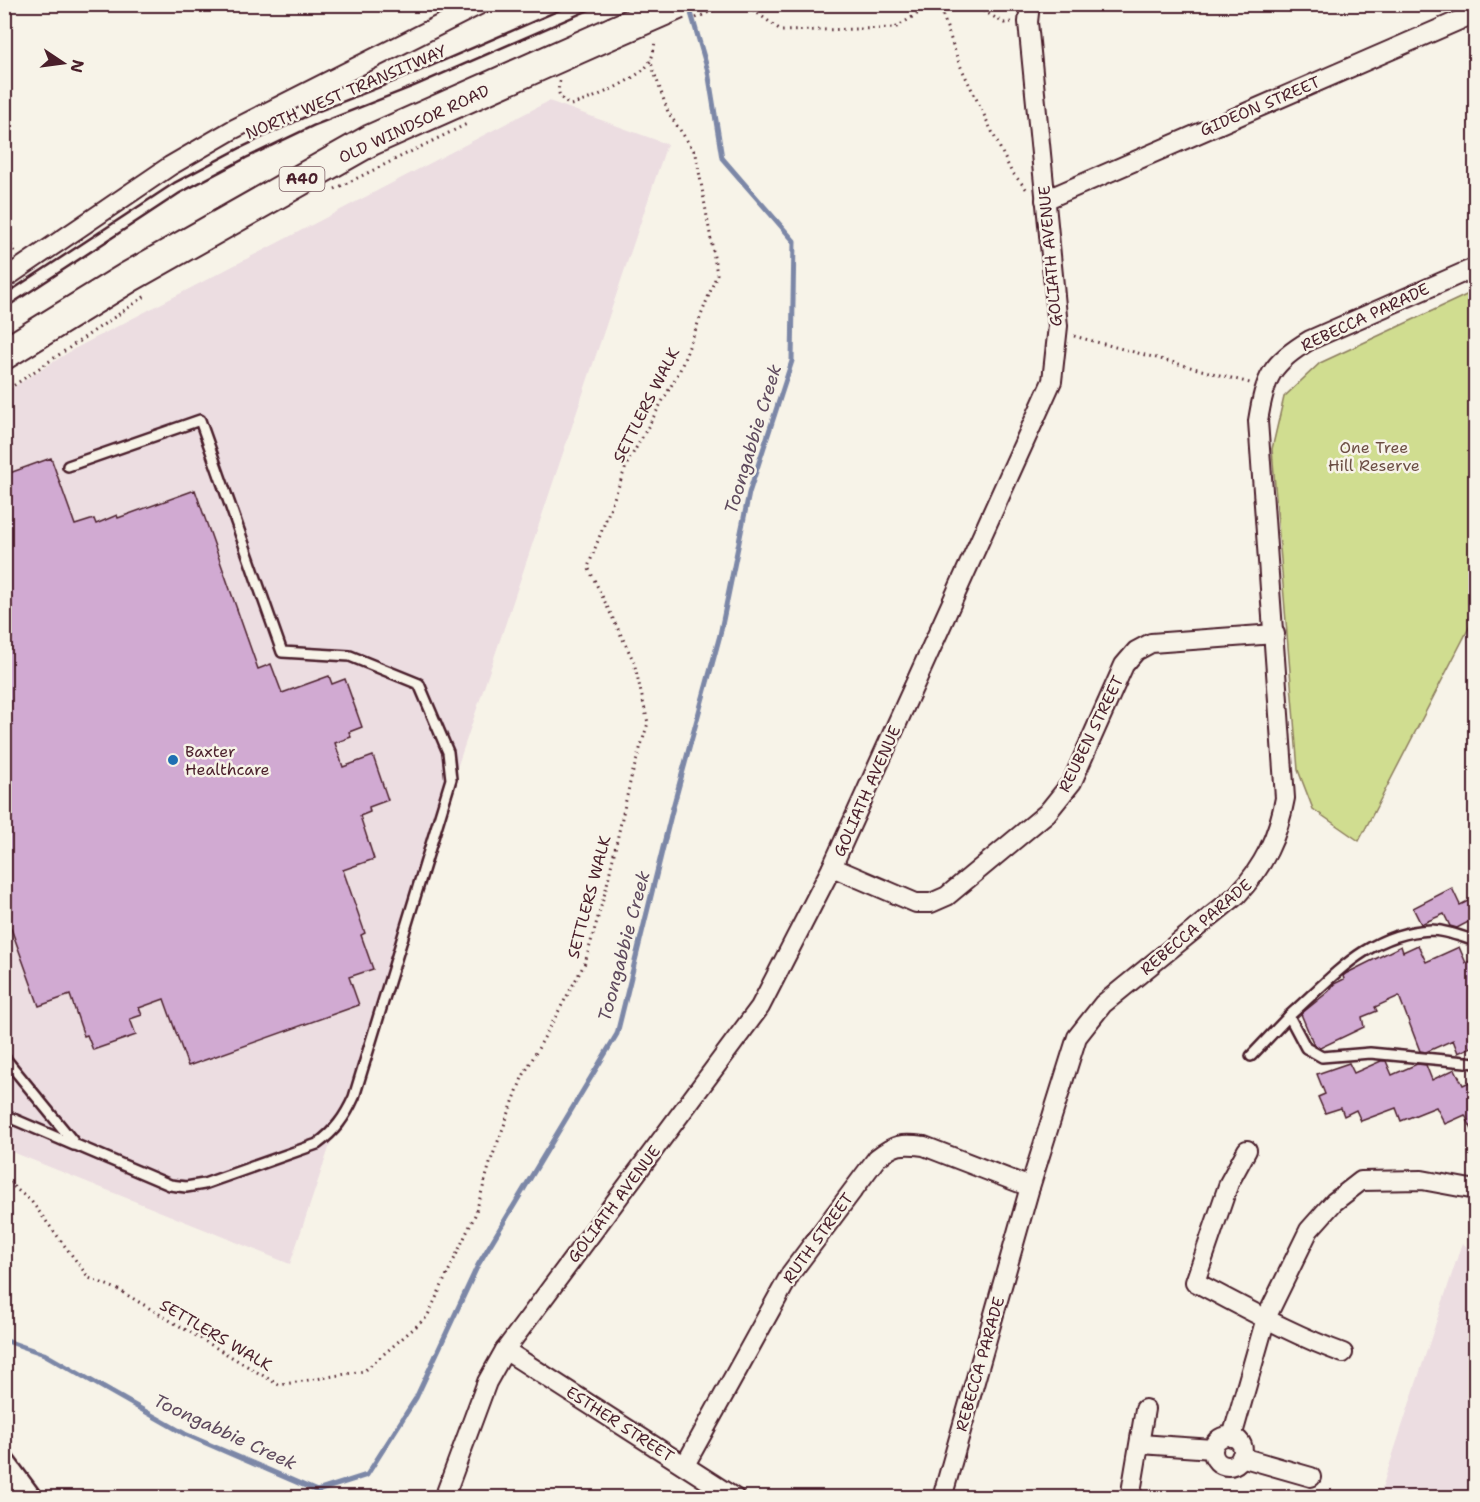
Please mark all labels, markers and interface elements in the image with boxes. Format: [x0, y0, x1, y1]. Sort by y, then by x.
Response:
north arrow [33, 33, 93, 93]
street label: NORTH WEST TRANSITWAY [242, 40, 450, 144]
text: N [65, 58, 89, 75]
street label: GIDEON STREET [1197, 71, 1323, 141]
street label: OLD WINDSOR ROAD [335, 80, 493, 168]
road number: A40 [280, 167, 324, 191]
street label: GOLIATH AVENUE [1033, 185, 1067, 327]
street label: REBECCA PARADE [1297, 278, 1433, 356]
street label: SETTLERS WALK [608, 343, 684, 466]
water label: Toongabbie Creek [719, 361, 787, 517]
park label: One Tree Hill Reserve [1328, 437, 1420, 476]
street label: REUBEN STREET [1054, 672, 1128, 796]
street label: GOLIATH AVENUE [829, 722, 905, 860]
place label: Baxter Healthcare [185, 741, 270, 780]
marker: Baxter Healthcare [166, 753, 180, 767]
street label: SETTLERS WALK [562, 833, 616, 961]
water label: Toongabbie Creek [592, 867, 656, 1024]
street label: REBECCA PARADE [1136, 874, 1256, 980]
street label: GOLIATH AVENUE [563, 1141, 665, 1267]
street label: RUTH STREET [778, 1189, 858, 1287]
street label: SETTLERS WALK [156, 1294, 277, 1376]
street label: REBECCA PARADE [951, 1294, 1009, 1434]
street label: ESTHER STREET [562, 1381, 678, 1467]
water label: Toongabbie Creek [150, 1388, 301, 1476]

